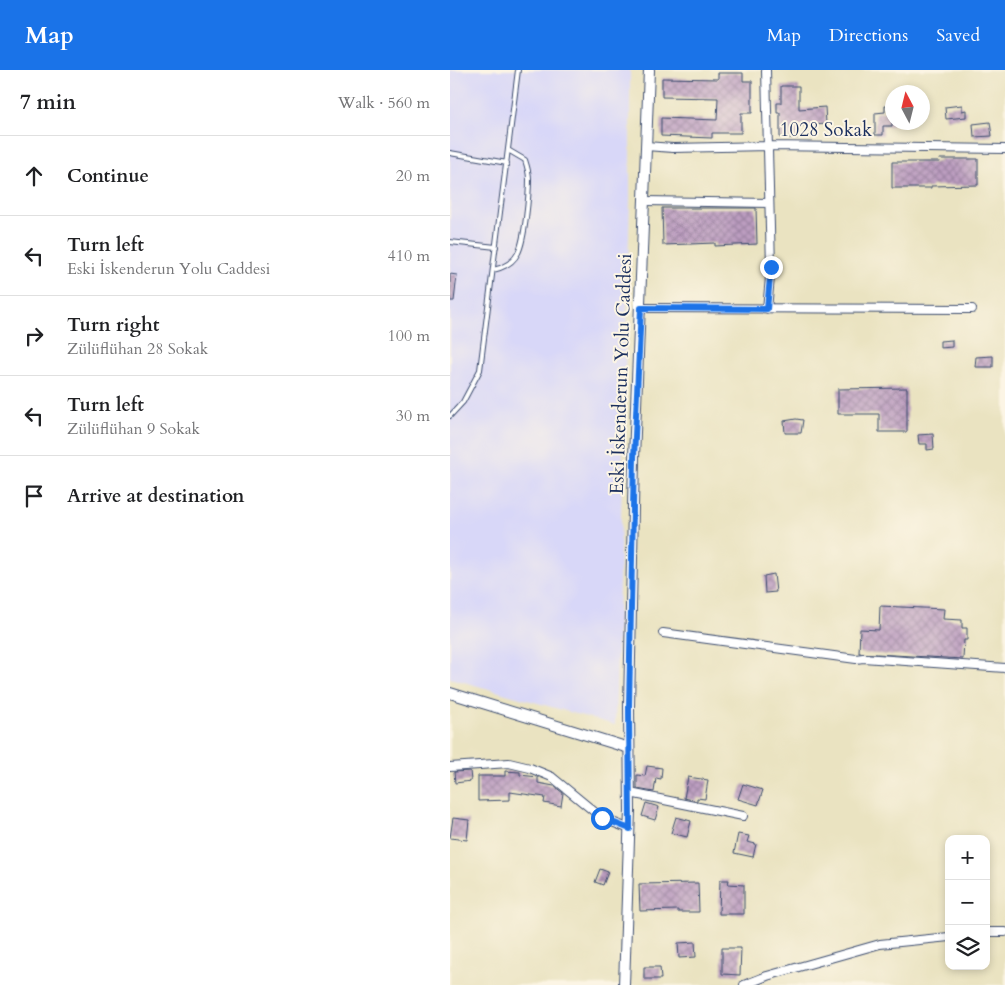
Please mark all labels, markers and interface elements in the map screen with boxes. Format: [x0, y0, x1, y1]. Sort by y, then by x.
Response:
text: Map [25, 19, 74, 52]
text: Map [767, 23, 801, 48]
text: Directions [829, 23, 908, 48]
text: Saved [936, 23, 980, 48]
north arrow [885, 85, 930, 130]
text: 7 min [20, 88, 76, 117]
text: Walk · 560 m [338, 92, 430, 114]
street label: 1028 Sokak [780, 117, 873, 143]
icon: ahead [20, 162, 48, 190]
text: Continue [67, 163, 149, 189]
text: 20 m [396, 165, 430, 187]
text: Turn left [67, 232, 144, 258]
icon: left [20, 242, 48, 270]
text: 410 m [388, 245, 430, 267]
street label: Eski İskenderun Yolu Caddesi [604, 253, 638, 495]
route end [760, 256, 783, 279]
text: Eski İskenderun Yolu Caddesi [67, 258, 270, 280]
text: Turn right [67, 312, 159, 338]
icon: right [20, 322, 48, 350]
text: 100 m [388, 325, 430, 347]
text: Zülüflühan 28 Sokak [67, 338, 208, 360]
text: Turn left [67, 392, 144, 418]
icon: left [20, 402, 48, 430]
text: 30 m [396, 405, 430, 427]
text: Zülüflühan 9 Sokak [67, 418, 200, 440]
icon: arrive [20, 482, 48, 510]
text: Arrive at destination [67, 483, 244, 509]
route start [591, 807, 614, 830]
map controls [945, 835, 990, 970]
button: + [945, 835, 990, 880]
button: − [945, 880, 990, 925]
button: layers [945, 925, 990, 970]

